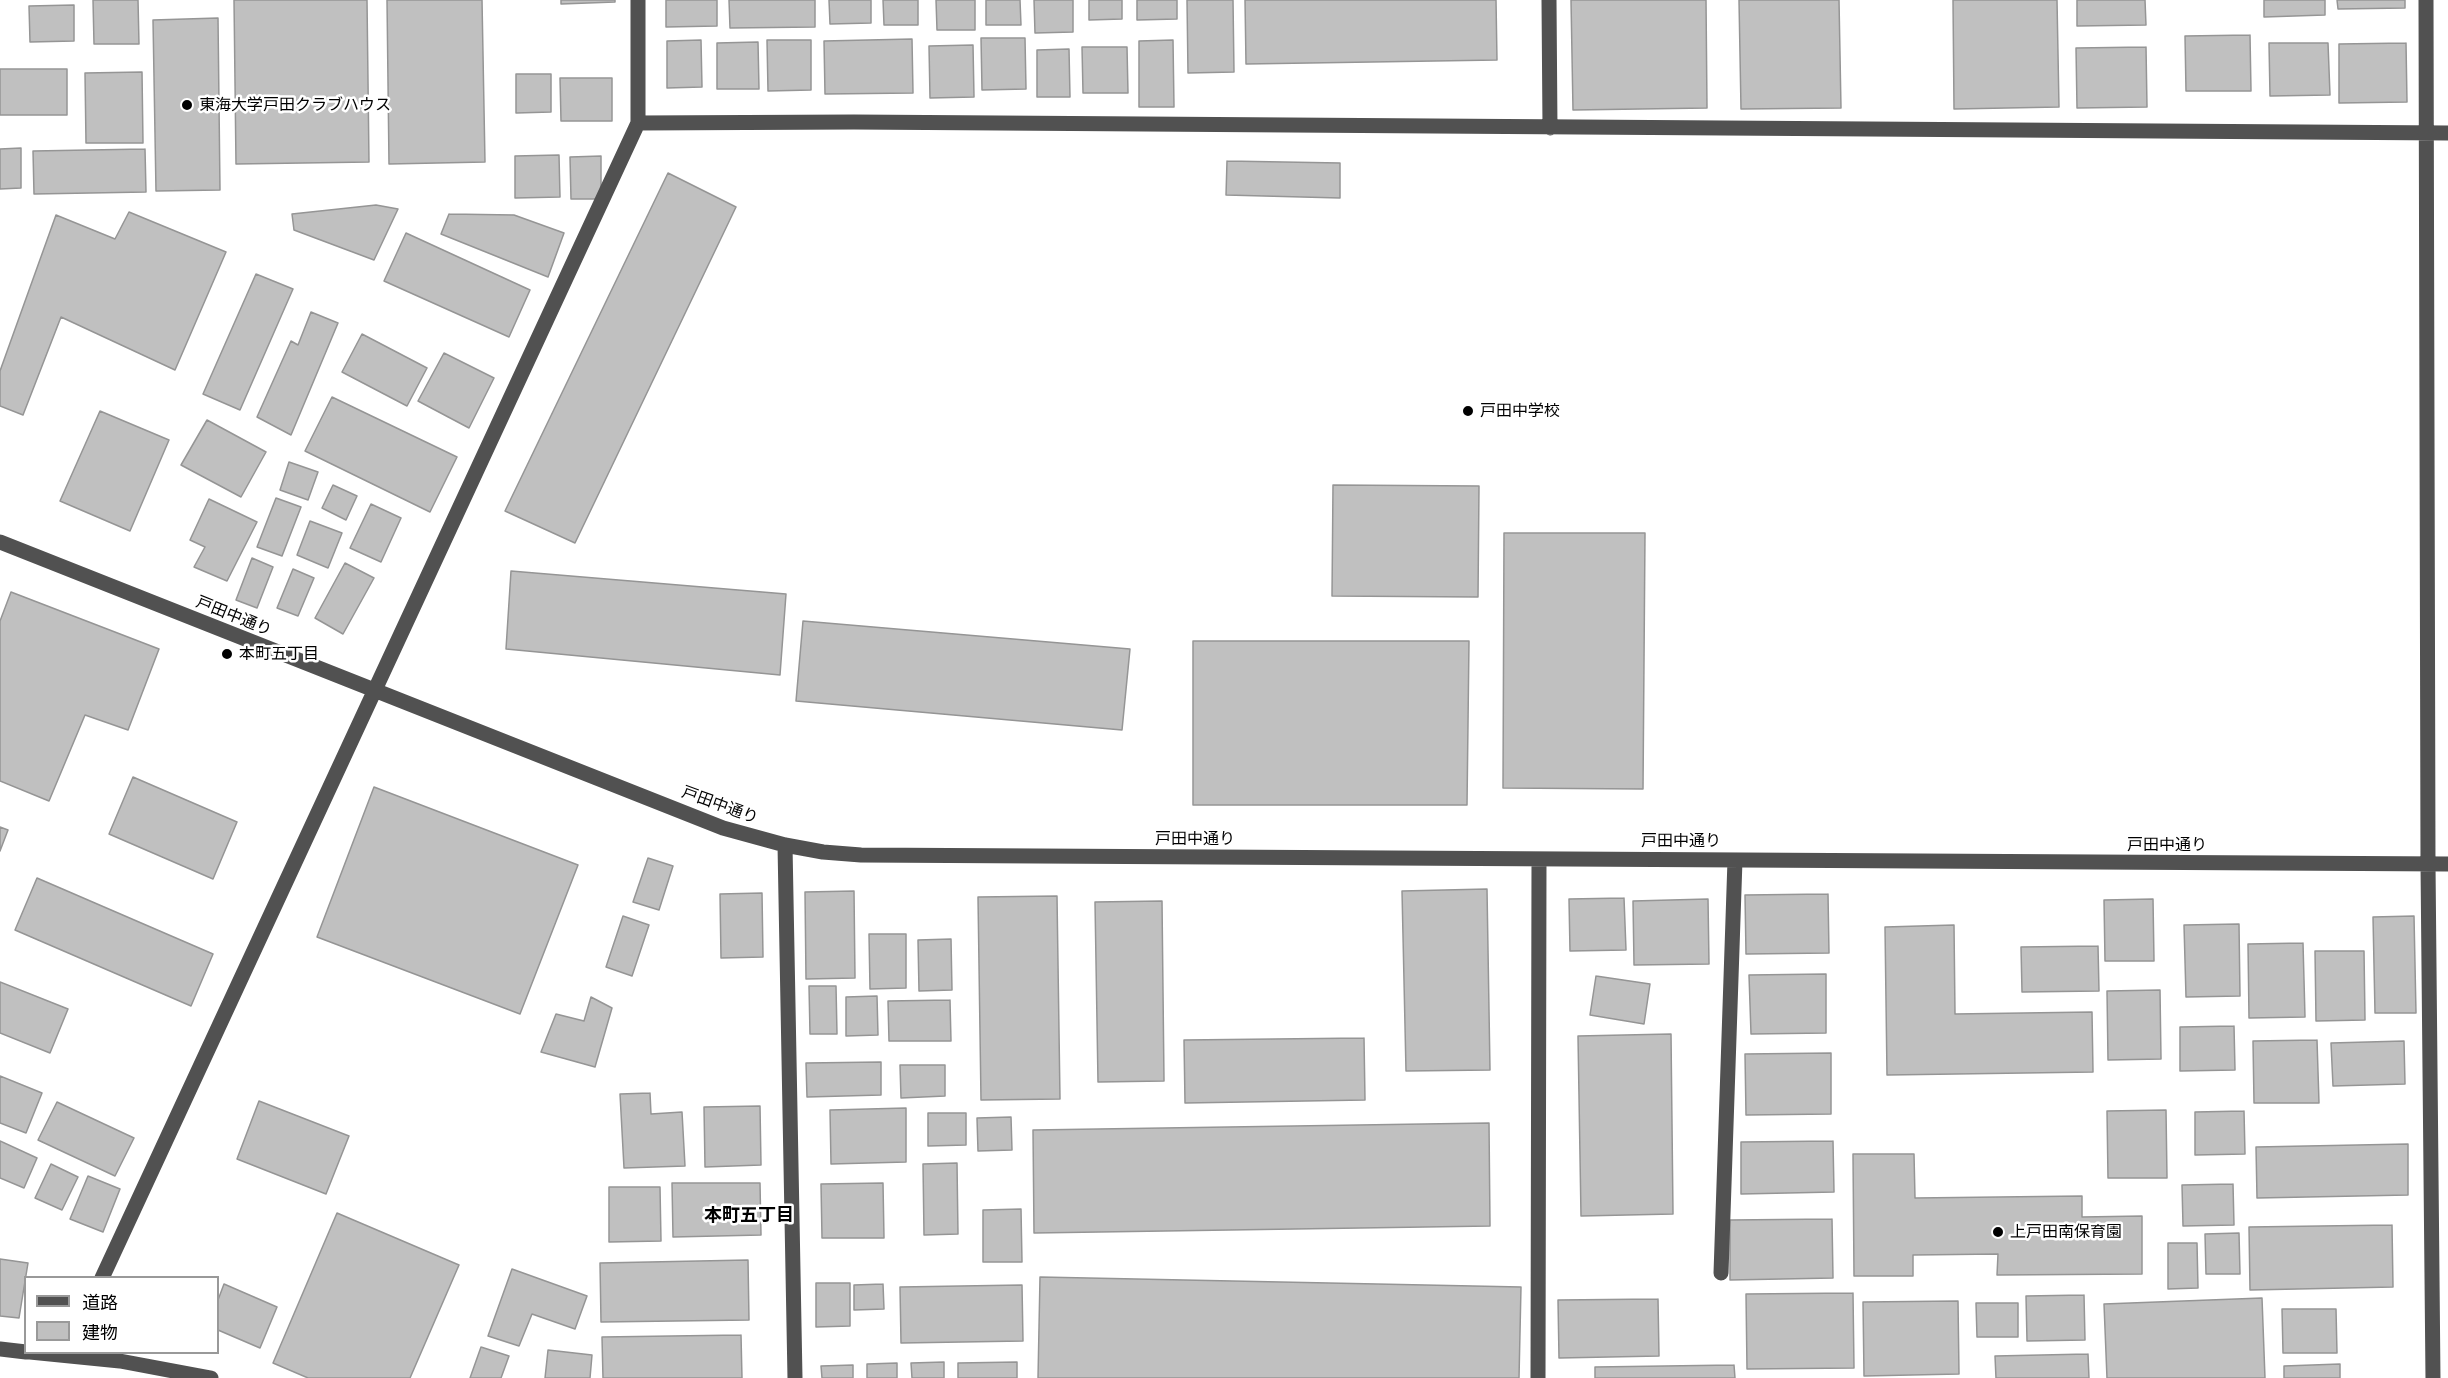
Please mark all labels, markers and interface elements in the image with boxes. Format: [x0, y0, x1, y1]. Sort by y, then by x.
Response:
place label: 東海大学戸田クラブハウス [199, 95, 391, 115]
marker: 東海大学戸田クラブハウス [180, 98, 194, 112]
place label: 戸田中学校 [1480, 401, 1560, 421]
marker: 戸田中学校 [1461, 404, 1475, 418]
street label: 戸田中通り [193, 592, 275, 640]
place label: 本町五丁目 [239, 644, 319, 664]
marker: 本町五丁目 [220, 647, 234, 661]
street label: 戸田中通り [679, 782, 761, 828]
street label: 戸田中通り [1155, 829, 1235, 849]
street label: 戸田中通り [1641, 831, 1721, 851]
street label: 戸田中通り [2127, 835, 2207, 855]
district label: 本町五丁目 [704, 1204, 794, 1226]
place label: 上戸田南保育園 [2010, 1222, 2122, 1242]
marker: 上戸田南保育園 [1991, 1225, 2005, 1239]
legend [24, 1276, 219, 1354]
text: 道路 [82, 1292, 118, 1313]
text: 建物 [82, 1322, 118, 1343]

